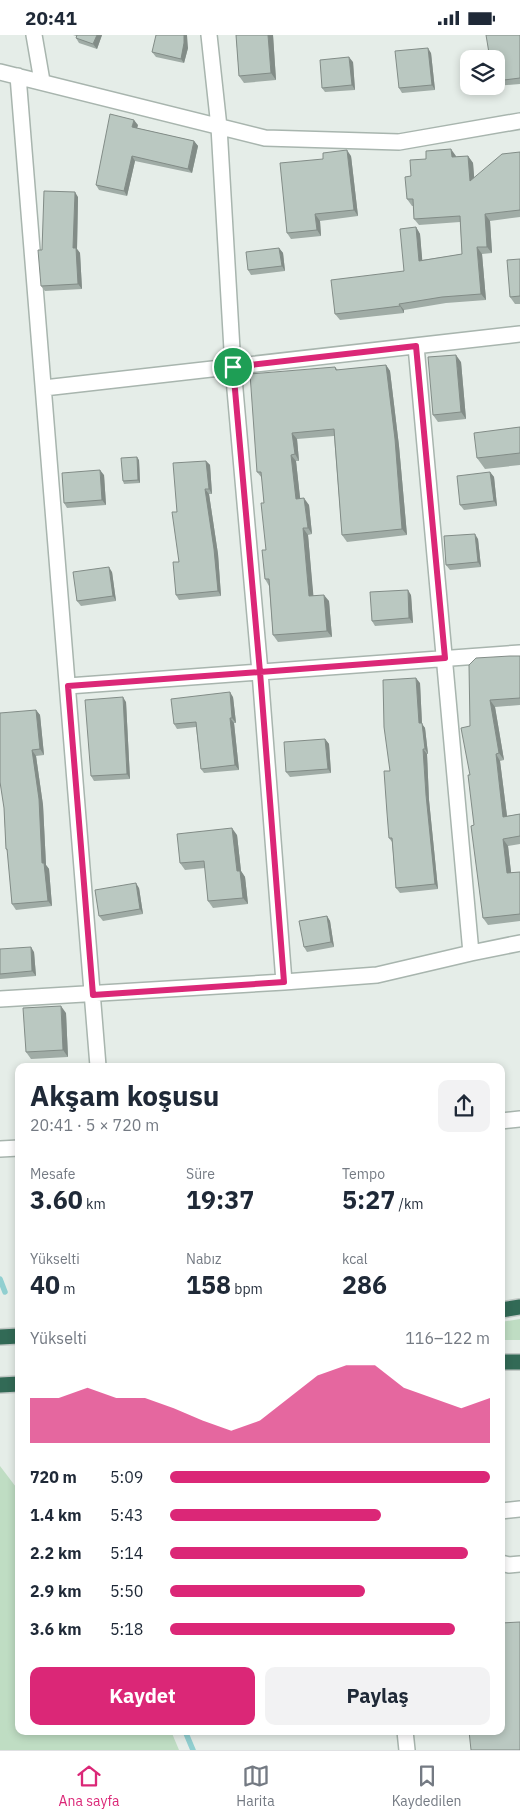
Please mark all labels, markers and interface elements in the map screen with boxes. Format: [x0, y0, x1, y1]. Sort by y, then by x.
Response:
text: 20:41 [25, 6, 77, 30]
map controls [460, 50, 505, 95]
button: layers [460, 50, 505, 95]
pin [212, 346, 254, 388]
icon: arrive [219, 353, 247, 381]
text: Akşam koşusu [30, 1077, 220, 1114]
button: share [438, 1080, 490, 1132]
text: 20:41 · 5 × 720 m [30, 1115, 159, 1135]
text: Mesafe [30, 1165, 76, 1183]
text: Süre [186, 1165, 215, 1183]
text: Tempo [342, 1165, 385, 1183]
text: 3.60 [30, 1183, 83, 1216]
text: 19:37 [186, 1183, 254, 1216]
text: 5:27 [342, 1183, 395, 1216]
text: km [83, 1195, 106, 1213]
text: /km [395, 1195, 424, 1213]
text: Yükselti [30, 1250, 80, 1268]
text: Nabız [186, 1250, 222, 1268]
text: kcal [342, 1250, 367, 1268]
text: 40 [30, 1268, 60, 1301]
text: 158 [186, 1268, 231, 1301]
text: 286 [342, 1268, 387, 1301]
text: m [60, 1280, 76, 1298]
text: bpm [231, 1280, 263, 1298]
text: Yükselti [30, 1328, 87, 1348]
text: 116–122 m [405, 1328, 490, 1348]
text: 720 m [30, 1467, 77, 1487]
text: 5:09 [110, 1467, 143, 1487]
text: 1.4 km [30, 1505, 81, 1525]
text: 5:43 [110, 1505, 143, 1525]
text: 2.2 km [30, 1543, 81, 1563]
text: 5:14 [110, 1543, 143, 1563]
text: 2.9 km [30, 1581, 81, 1601]
text: 5:50 [110, 1581, 143, 1601]
text: 3.6 km [30, 1619, 81, 1639]
text: 5:18 [110, 1619, 143, 1639]
button: Kaydet [30, 1667, 255, 1725]
button: Paylaş [265, 1667, 490, 1725]
tab: Ana sayfa [58, 1762, 119, 1810]
tab: Harita [236, 1762, 275, 1810]
tab: Kaydedilen [392, 1762, 462, 1810]

